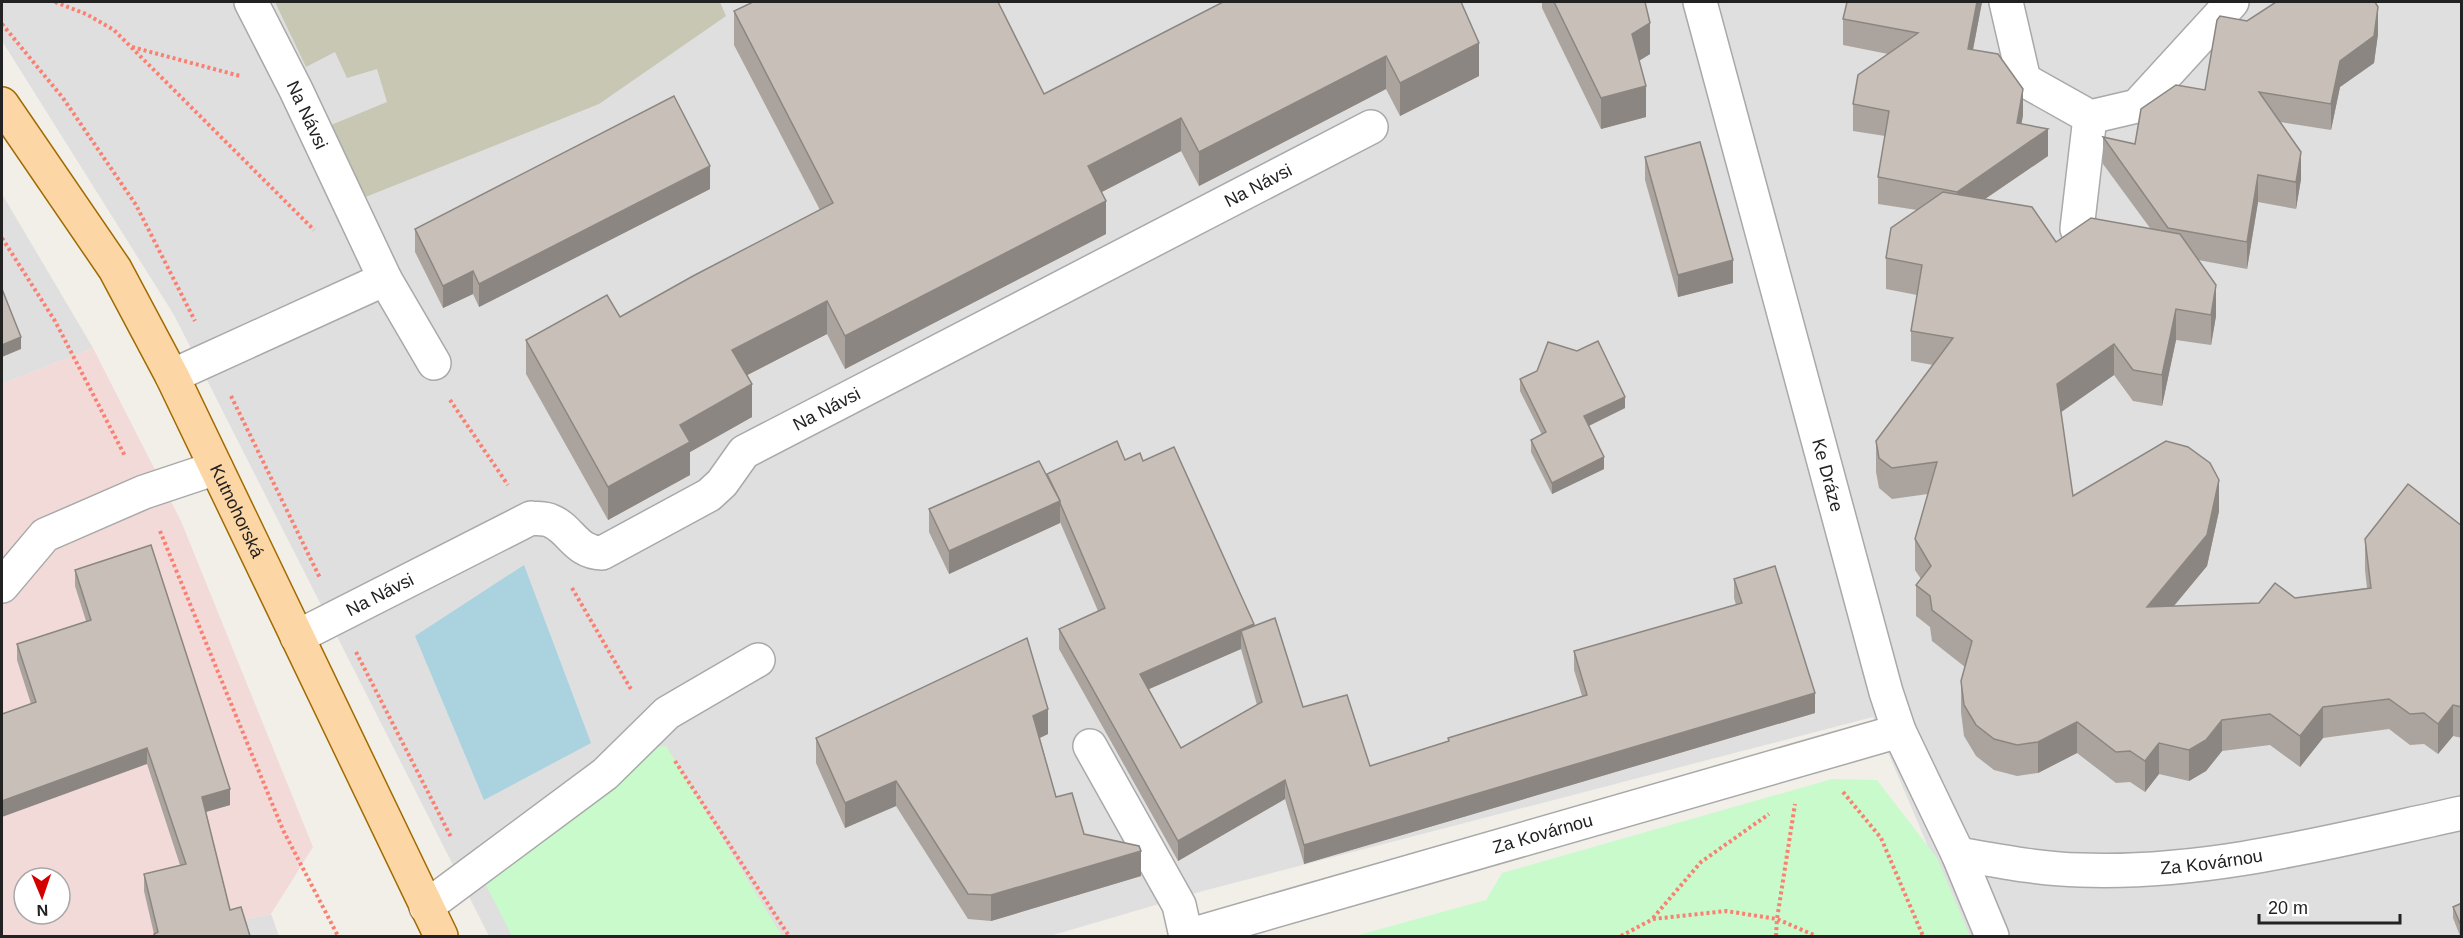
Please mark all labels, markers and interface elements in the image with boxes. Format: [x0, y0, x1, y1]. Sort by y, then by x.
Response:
street label: Na Návsi [283, 78, 331, 152]
street label: Na Návsi [1221, 160, 1295, 211]
street label: Na Návsi [790, 383, 864, 435]
street label: Ke Dráze [1808, 436, 1847, 514]
street label: Kutnohorská [206, 461, 268, 562]
street label: Na Návsi [343, 569, 417, 620]
street label: Za Kovárnou [1490, 810, 1595, 858]
street label: Za Kovárnou [2159, 845, 2264, 878]
north arrow [12, 866, 72, 926]
scale bar [2259, 887, 2400, 925]
text: 20 m [2268, 898, 2308, 918]
text: N [36, 902, 49, 919]

